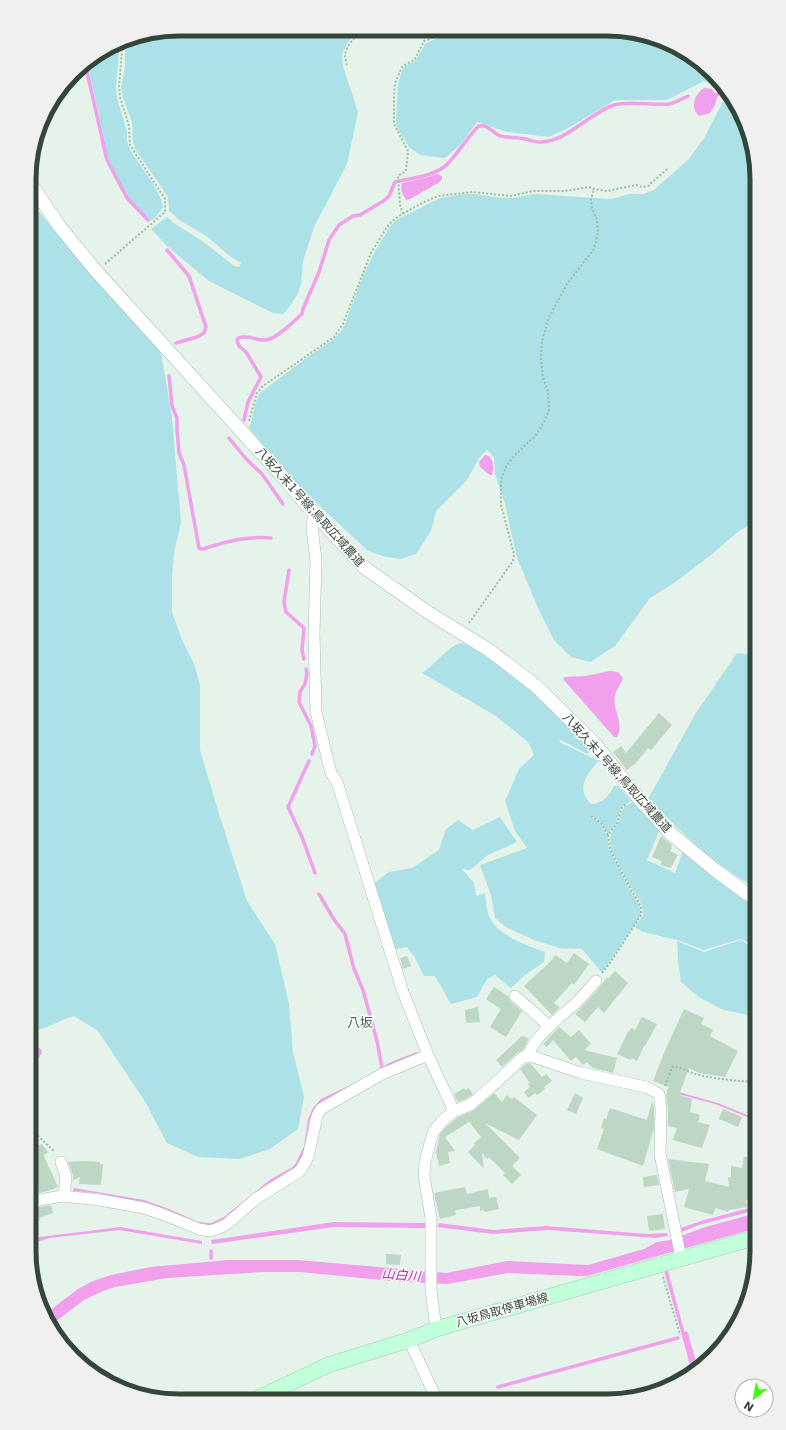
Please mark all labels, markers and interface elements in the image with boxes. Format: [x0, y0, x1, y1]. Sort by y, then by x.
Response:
street label: 八坂久末1号線;鳥取広域農道 [253, 444, 367, 570]
street label: 八坂久末1号線;鳥取広域農道 [560, 710, 674, 836]
district label: 八坂 [347, 1015, 373, 1030]
water label: 山白川 [381, 1266, 423, 1284]
street label: 八坂鳥取停車場線 [454, 1290, 550, 1330]
north arrow [734, 1378, 774, 1418]
text: N [742, 1398, 756, 1414]

